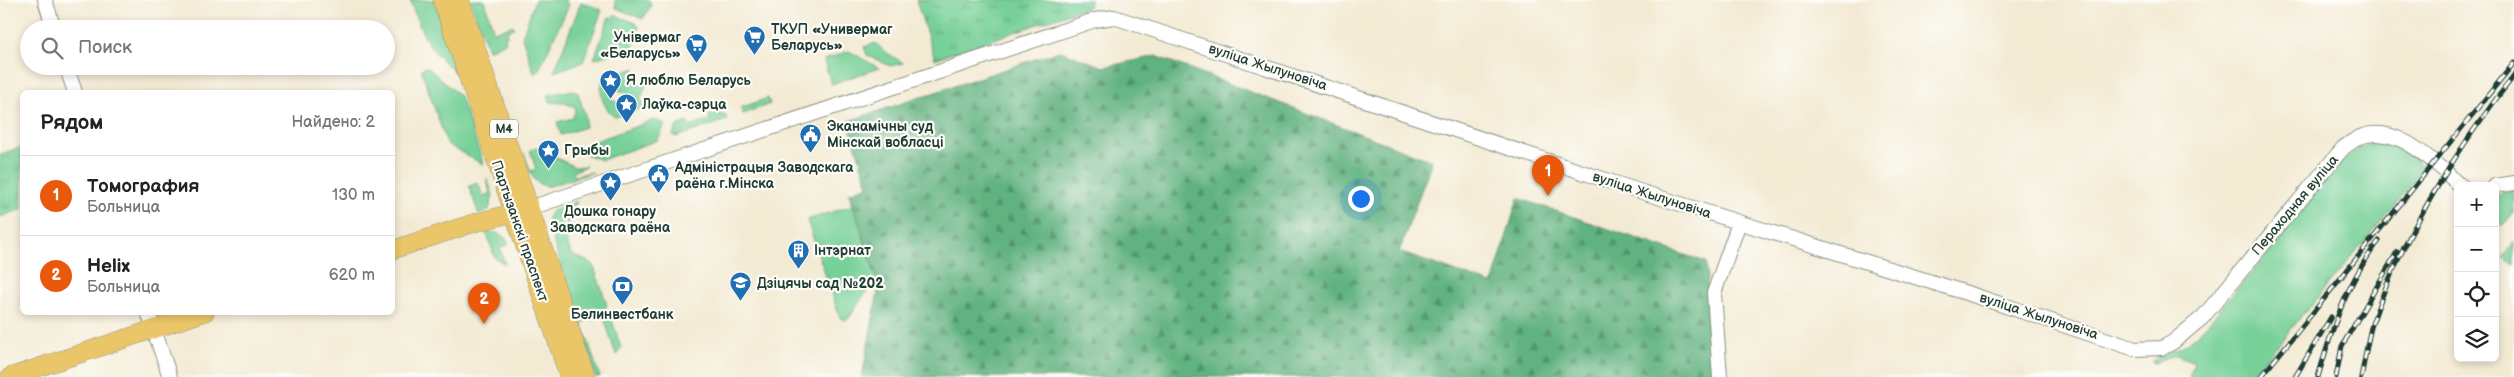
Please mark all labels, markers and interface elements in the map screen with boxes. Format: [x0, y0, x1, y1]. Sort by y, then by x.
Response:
search box [20, 20, 395, 75]
place label: ТКУП «Универмаг Беларусь» [771, 21, 893, 54]
supermarket icon: ТКУП «Универмаг Беларусь» [743, 25, 767, 56]
place label: Універмаг «Беларусь» [600, 29, 681, 62]
supermarket icon: Універмаг «Беларусь» [685, 33, 709, 64]
icon: search [38, 34, 66, 62]
text: Поиск [78, 36, 132, 59]
street label: вуліца Жылуновіча [1207, 40, 1330, 94]
place icon: Я люблю Беларусь [598, 68, 622, 99]
place label: Я люблю Беларусь [626, 72, 752, 89]
place icon: Лаўка-сэрца [614, 92, 638, 123]
place label: Лаўка-сэрца [641, 96, 727, 113]
text: Рядом [40, 110, 103, 135]
text: Найдено: 2 [291, 113, 375, 132]
place label: Эканамічны суд Мінскай вобласці [827, 118, 943, 151]
road number: М4 [490, 120, 518, 138]
public building icon: Эканамічны суд Мінскай вобласці [799, 122, 823, 153]
place icon: Грыбы [536, 138, 560, 169]
place label: Грыбы [564, 142, 609, 159]
street label: Пераходная вуліца [2248, 151, 2342, 259]
pin: 1 [1532, 155, 1564, 196]
street label: Партызанскі праспект [488, 158, 552, 304]
place label: Адміністрацыя Заводскага раёна г.Мінска [674, 159, 854, 192]
public building icon: Адміністрацыя Заводскага раёна г.Мінска [647, 163, 671, 194]
street label: вуліца Жылуновіча [1591, 168, 1714, 222]
place icon: Дошка гонару Заводскага раёна [598, 171, 622, 202]
text: Томография [87, 175, 200, 198]
map controls [2454, 182, 2499, 362]
button: + [2454, 182, 2499, 227]
text: 1 [53, 186, 59, 205]
text: 130 m [332, 186, 375, 205]
your location [1348, 186, 1374, 212]
text: Больница [87, 198, 160, 217]
place label: Дошка гонару Заводскага раёна [550, 203, 671, 236]
button: − [2454, 227, 2499, 272]
building icon: Інтэрнат [786, 238, 810, 269]
place label: Інтэрнат [814, 242, 871, 259]
text: Helix [87, 255, 130, 278]
text: 2 [51, 266, 61, 285]
text: 620 m [329, 266, 375, 285]
school or university icon: Дзіцячы сад №202 [729, 271, 753, 302]
button: locate [2454, 272, 2499, 317]
bank icon: Белинвестбанк [610, 274, 634, 305]
place label: Дзіцячы сад №202 [757, 275, 884, 292]
text: Больница [87, 278, 160, 297]
pin: 2 [468, 283, 500, 324]
street label: вуліца Жылуновіча [1978, 289, 2101, 343]
place label: Белинвестбанк [571, 306, 674, 323]
button: layers [2454, 317, 2499, 362]

